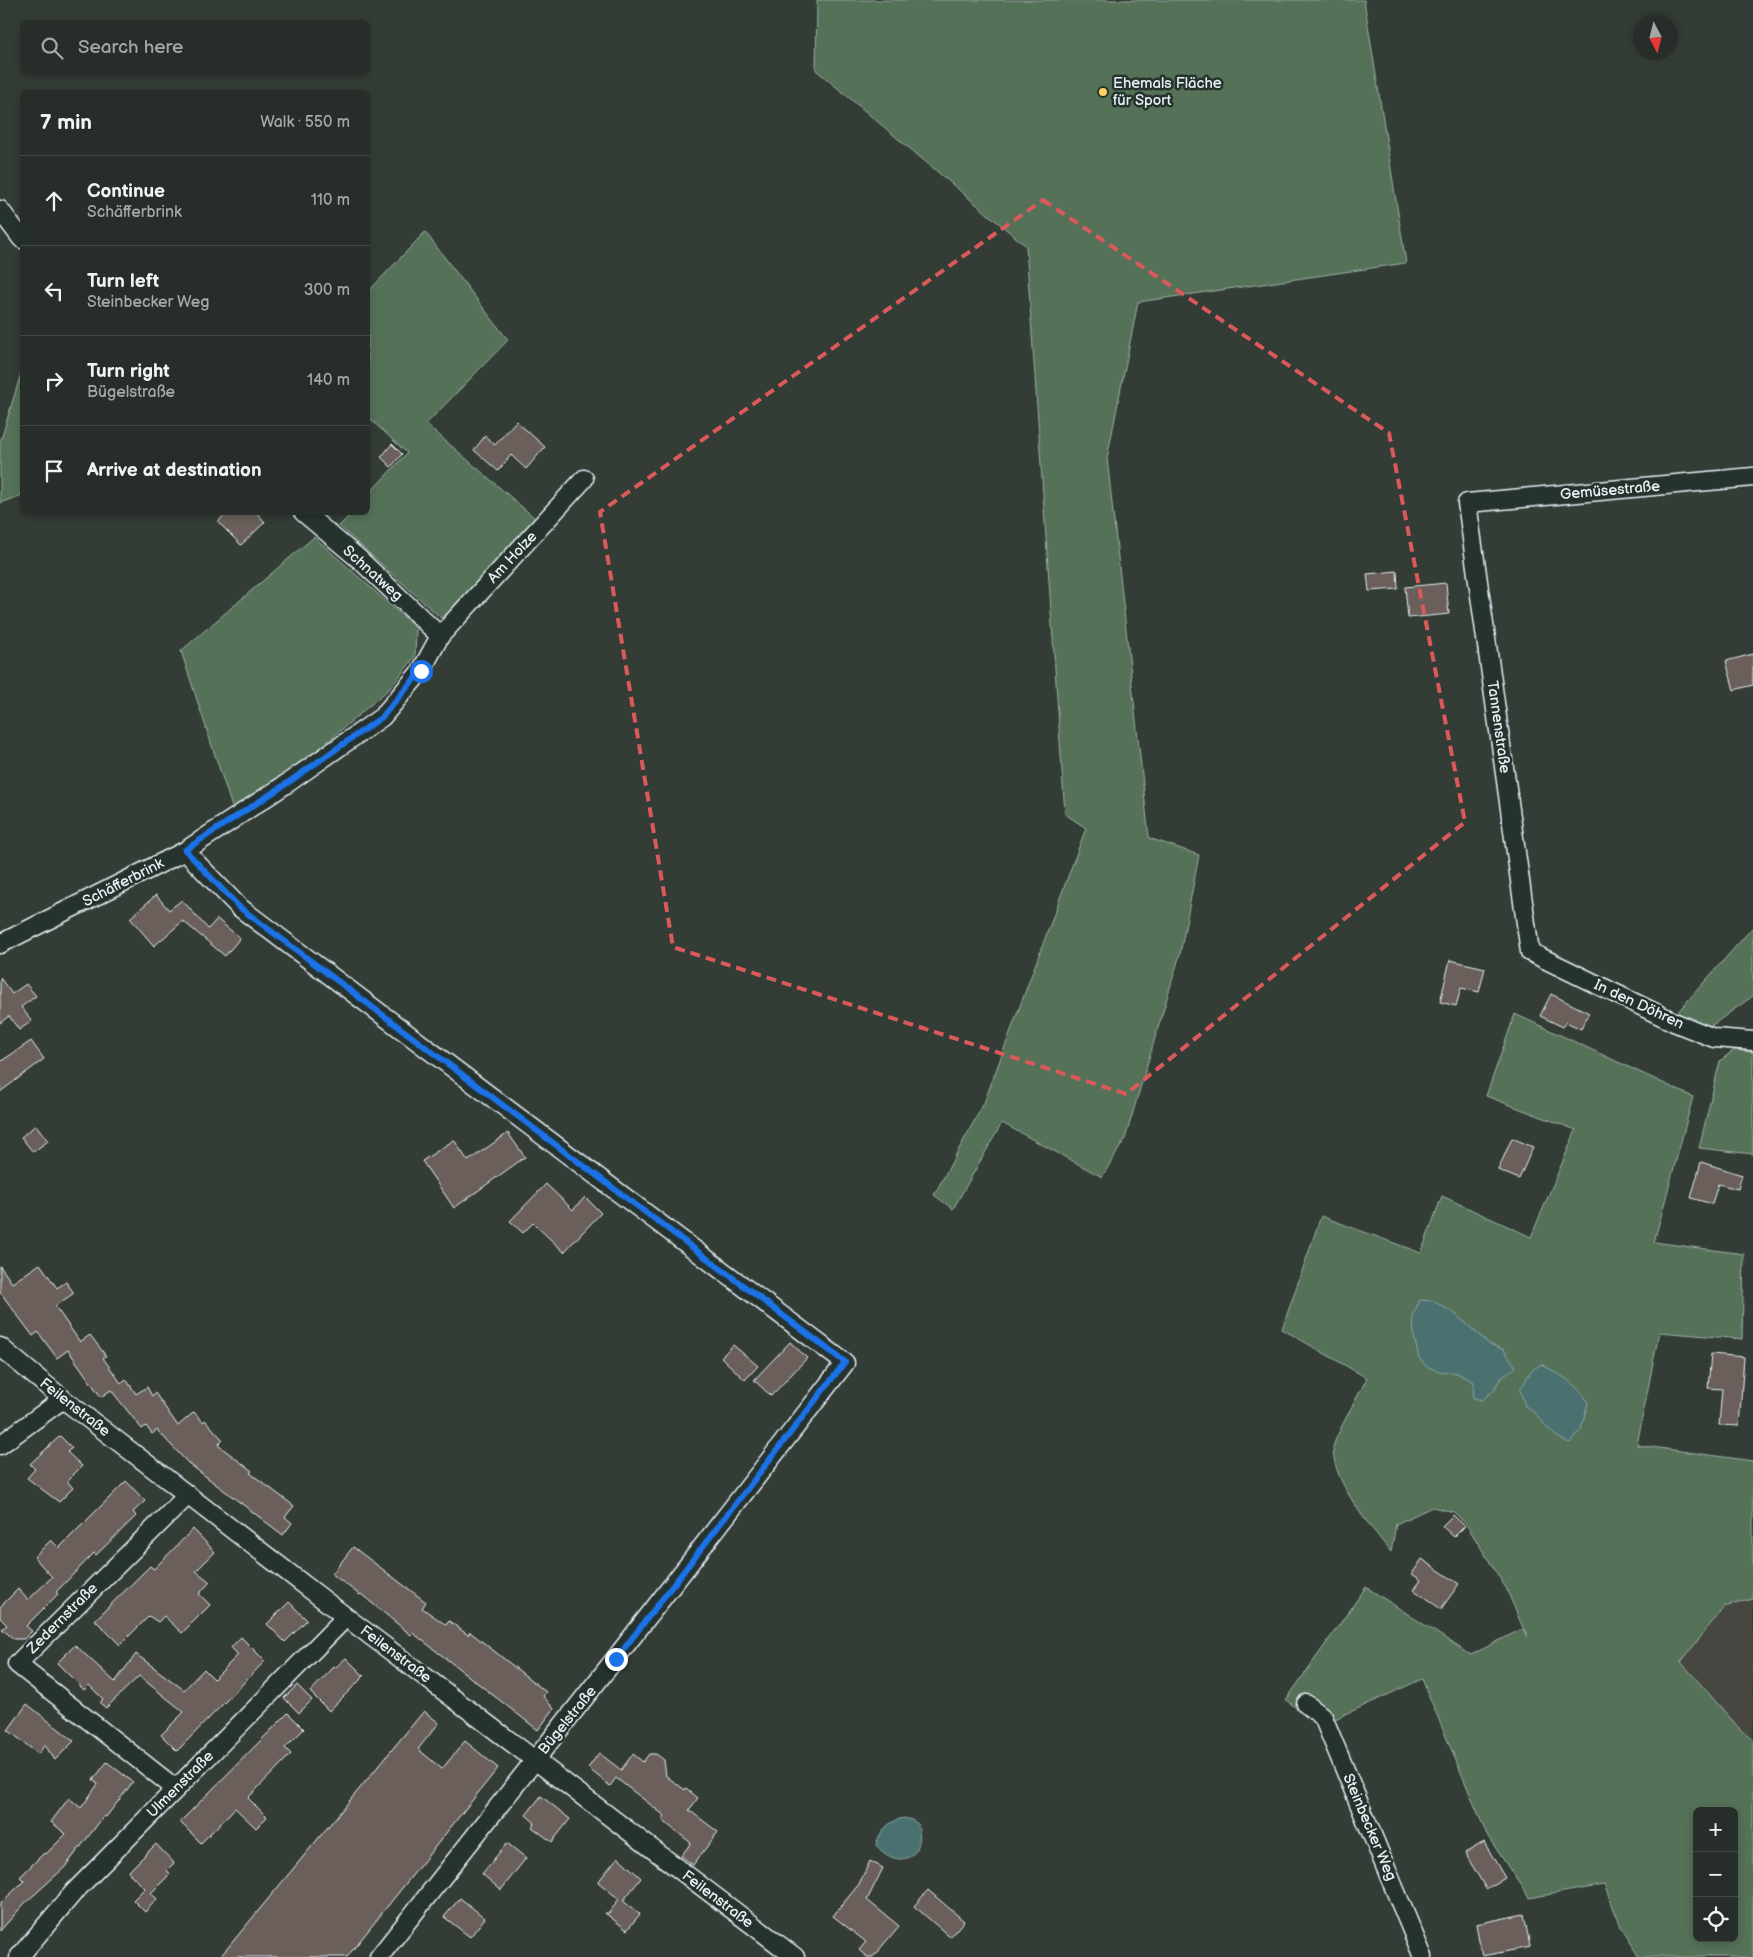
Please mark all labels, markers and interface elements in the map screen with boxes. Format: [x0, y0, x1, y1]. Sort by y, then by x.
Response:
north arrow [1633, 15, 1678, 60]
search box [20, 20, 370, 75]
icon: search [38, 34, 66, 62]
text: Search here [78, 36, 183, 59]
place label: Ehemals Fläche für Sport [1113, 74, 1222, 110]
marker: Ehemals Fläche für Sport [1097, 86, 1109, 98]
text: 7 min [40, 110, 92, 135]
text: Walk · 550 m [260, 113, 350, 132]
text: Continue [87, 180, 165, 203]
icon: ahead [40, 187, 68, 215]
text: 110 m [311, 191, 350, 210]
text: Schäfferbrink [87, 203, 182, 222]
text: Turn left [87, 270, 159, 293]
icon: left [40, 277, 68, 305]
text: 300 m [304, 281, 350, 300]
text: Steinbecker Weg [87, 293, 209, 312]
text: Turn right [87, 360, 170, 383]
icon: right [40, 367, 68, 395]
text: 140 m [307, 371, 350, 390]
text: Bügelstraße [87, 383, 175, 402]
icon: arrive [40, 457, 68, 485]
text: Arrive at destination [87, 459, 262, 482]
street label: Gemüsestraße [1559, 477, 1661, 504]
street label: Am Holze [483, 527, 541, 587]
street label: Schnatweg [339, 541, 407, 605]
route start [410, 660, 433, 683]
street label: Tannenstraße [1483, 680, 1514, 775]
street label: Schäfferbrink [79, 854, 168, 911]
street label: In den Döhren [1591, 975, 1687, 1034]
street label: Feilenstraße [36, 1374, 114, 1441]
street label: Zedernstraße [22, 1579, 102, 1658]
street label: Feilenstraße [356, 1621, 435, 1687]
route end [605, 1648, 628, 1671]
street label: Bügelstraße [534, 1682, 601, 1758]
street label: Ulmenstraße [143, 1747, 218, 1822]
street label: Steinbecker Weg [1338, 1771, 1401, 1884]
map controls [1693, 1807, 1738, 1942]
button: + [1693, 1807, 1738, 1852]
button: − [1693, 1852, 1738, 1897]
street label: Feilenstraße [678, 1866, 757, 1932]
button: locate [1693, 1897, 1738, 1942]

